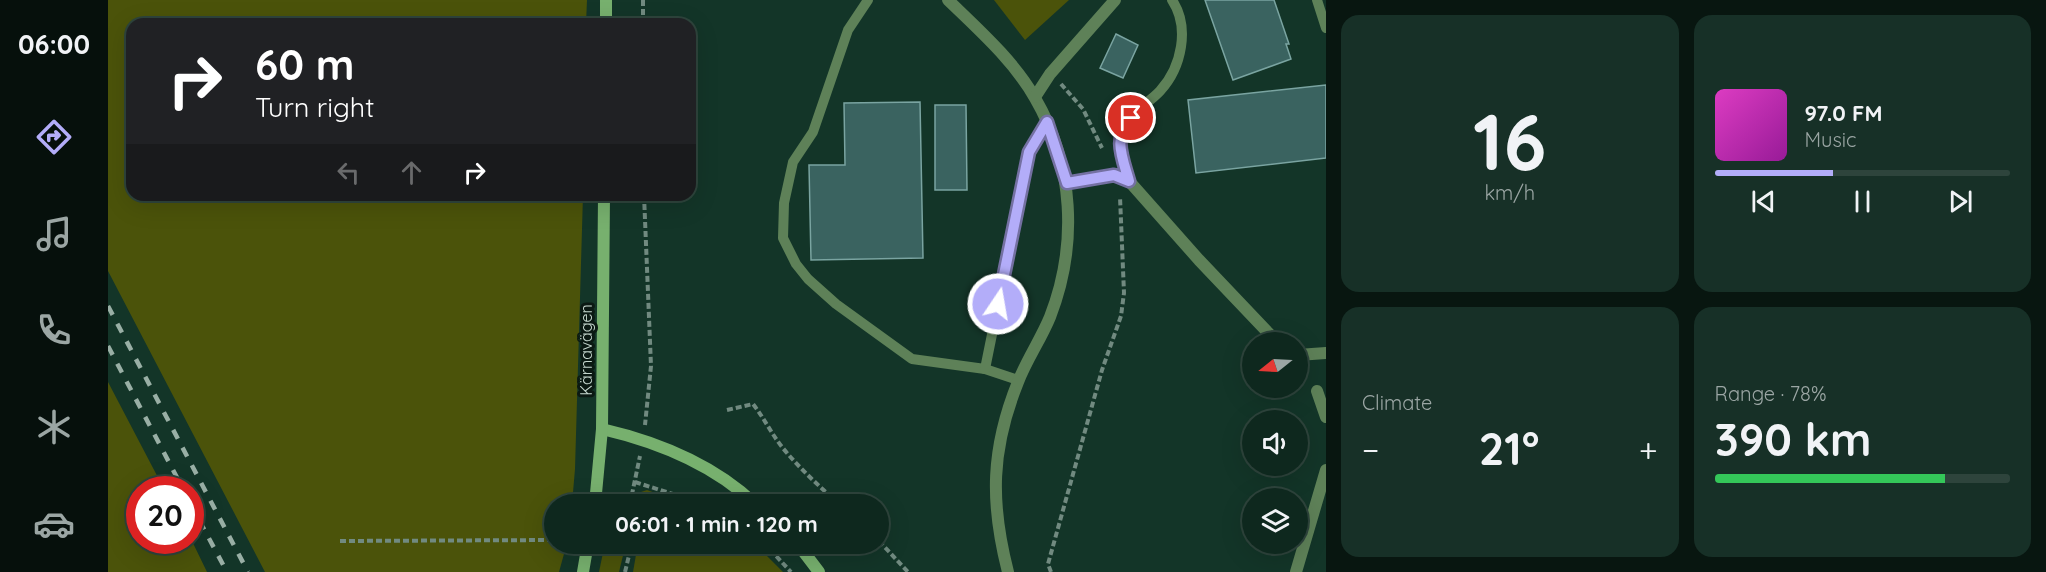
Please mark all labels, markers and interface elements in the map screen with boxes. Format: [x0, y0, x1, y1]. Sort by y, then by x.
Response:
text: 06:00 [18, 27, 90, 61]
text: 60 m [255, 38, 355, 91]
icon: right [156, 42, 234, 120]
text: Turn right [255, 90, 374, 124]
pin [1105, 92, 1156, 143]
text: 16 [1473, 92, 1546, 190]
text: 97.0 FM [1805, 99, 1882, 127]
icon: arrive [1114, 101, 1147, 134]
icon: directions [33, 116, 75, 158]
text: Music [1805, 127, 1856, 152]
icon: left [332, 156, 365, 189]
icon: ahead [395, 156, 428, 189]
icon: right [458, 156, 491, 189]
text: km/h [1484, 180, 1535, 205]
icon: previous [1747, 185, 1780, 218]
icon: pause [1846, 185, 1879, 218]
icon: next [1944, 185, 1977, 218]
icon: music [33, 213, 75, 255]
position arrow [966, 272, 1030, 336]
street label: Kärnavägen [576, 304, 596, 396]
icon: phone [33, 309, 75, 351]
north arrow [1242, 332, 1308, 398]
map controls [1242, 332, 1308, 554]
text: Range · 78% [1715, 381, 1826, 406]
text: Climate [1362, 390, 1432, 415]
icon: climate [33, 406, 75, 448]
button: sound [1242, 410, 1308, 476]
text: 390 km [1715, 411, 1872, 467]
text: 21° [1479, 420, 1539, 476]
text: − [1362, 429, 1379, 470]
text: + [1639, 429, 1657, 470]
speed limit sign: 20 [126, 476, 204, 554]
button: layers [1242, 488, 1308, 554]
icon: car [33, 503, 75, 545]
text: 06:01 · 1 min · 120 m [615, 510, 818, 538]

